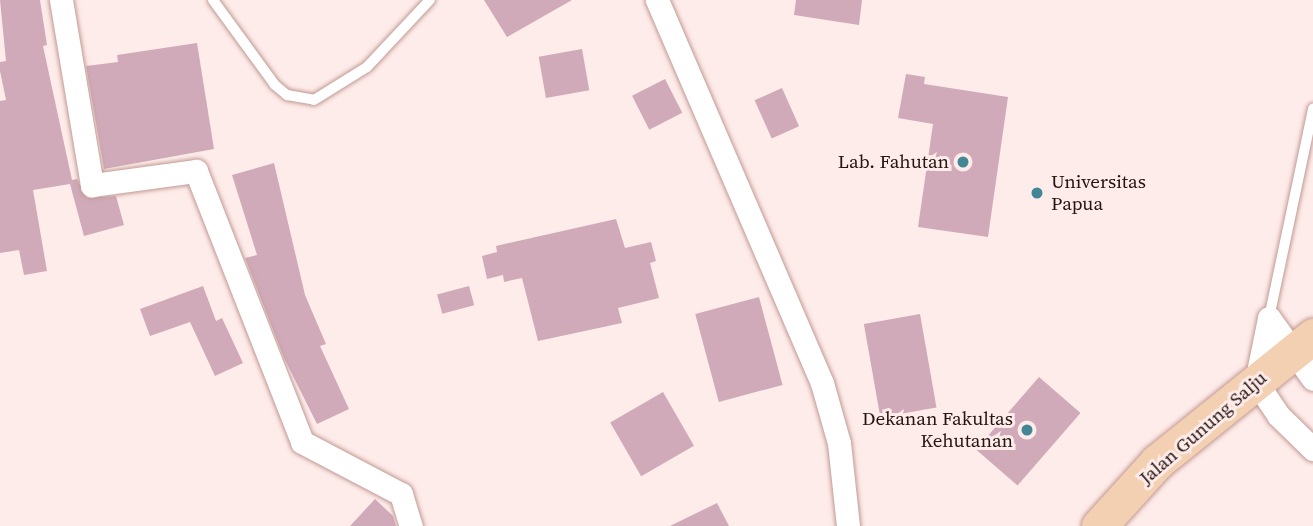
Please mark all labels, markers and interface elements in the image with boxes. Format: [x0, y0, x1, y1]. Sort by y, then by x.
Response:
place label: Lab. Fahutan [838, 151, 949, 173]
marker: Lab. Fahutan [955, 154, 971, 170]
place label: Universitas Papua [1051, 171, 1146, 215]
marker: Universitas Papua [1029, 185, 1045, 201]
street label: Jalan Gunung Salju [1135, 367, 1271, 489]
place label: Dekanan Fakultas Kehutanan [862, 408, 1013, 452]
marker: Dekanan Fakultas Kehutanan [1019, 422, 1035, 438]

